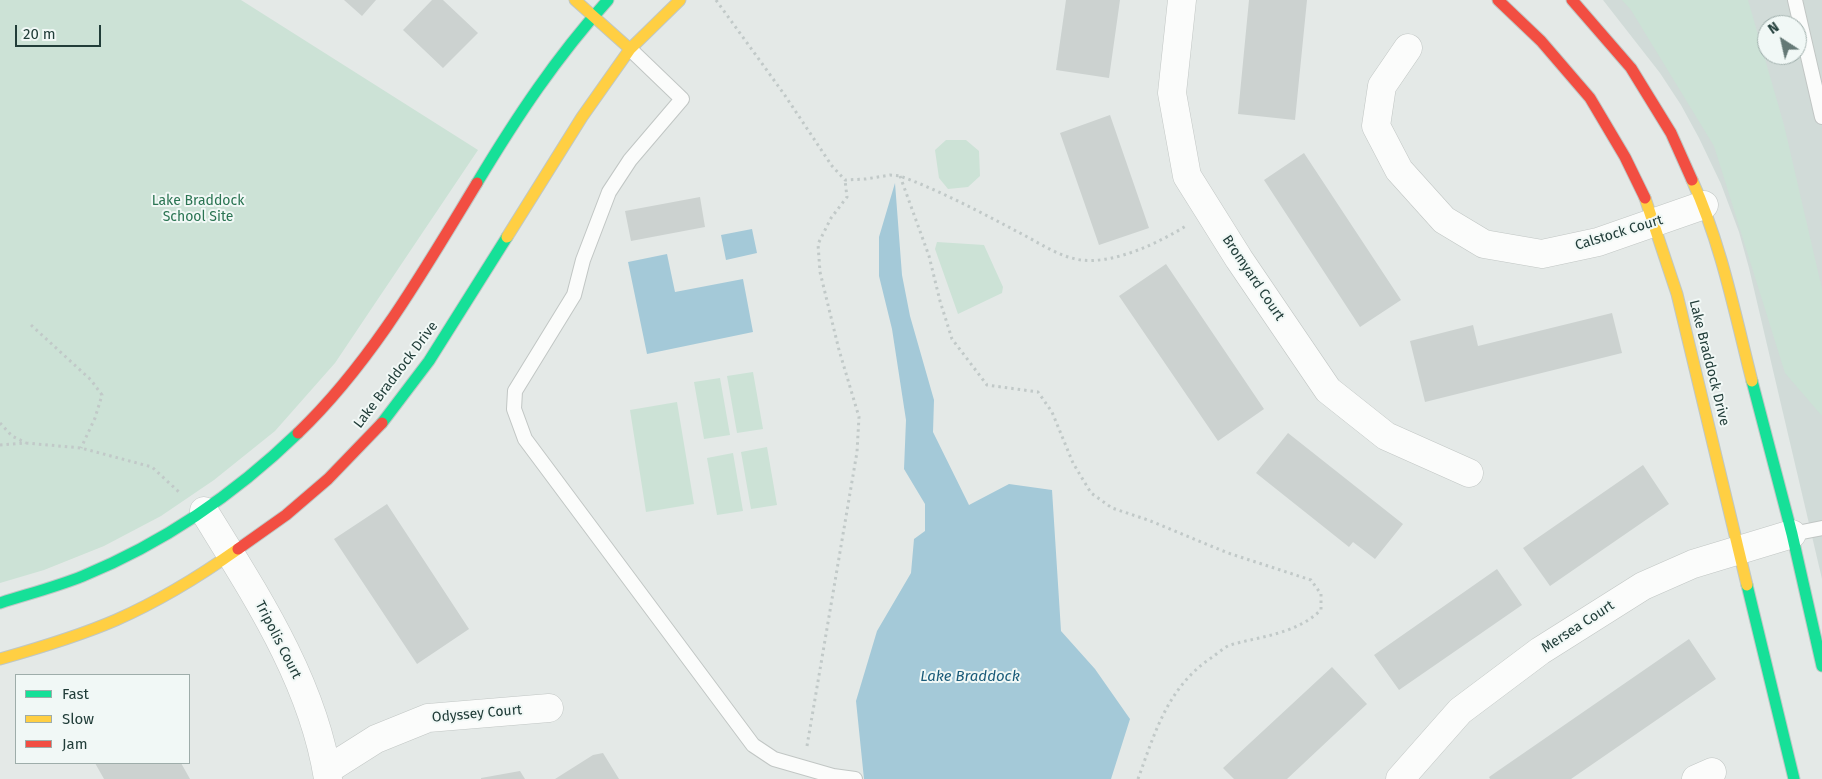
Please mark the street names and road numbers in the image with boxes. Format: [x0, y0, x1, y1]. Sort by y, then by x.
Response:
street label: Calstock Court [1573, 212, 1665, 254]
street label: Bromyard Court [1218, 232, 1288, 324]
street label: Lake Braddock Drive [1685, 298, 1733, 428]
street label: Lake Braddock Drive [350, 318, 442, 432]
street label: Mersea Court [1538, 597, 1618, 657]
street label: Tripolis Court [251, 598, 305, 682]
street label: Odyssey Court [431, 702, 523, 726]

